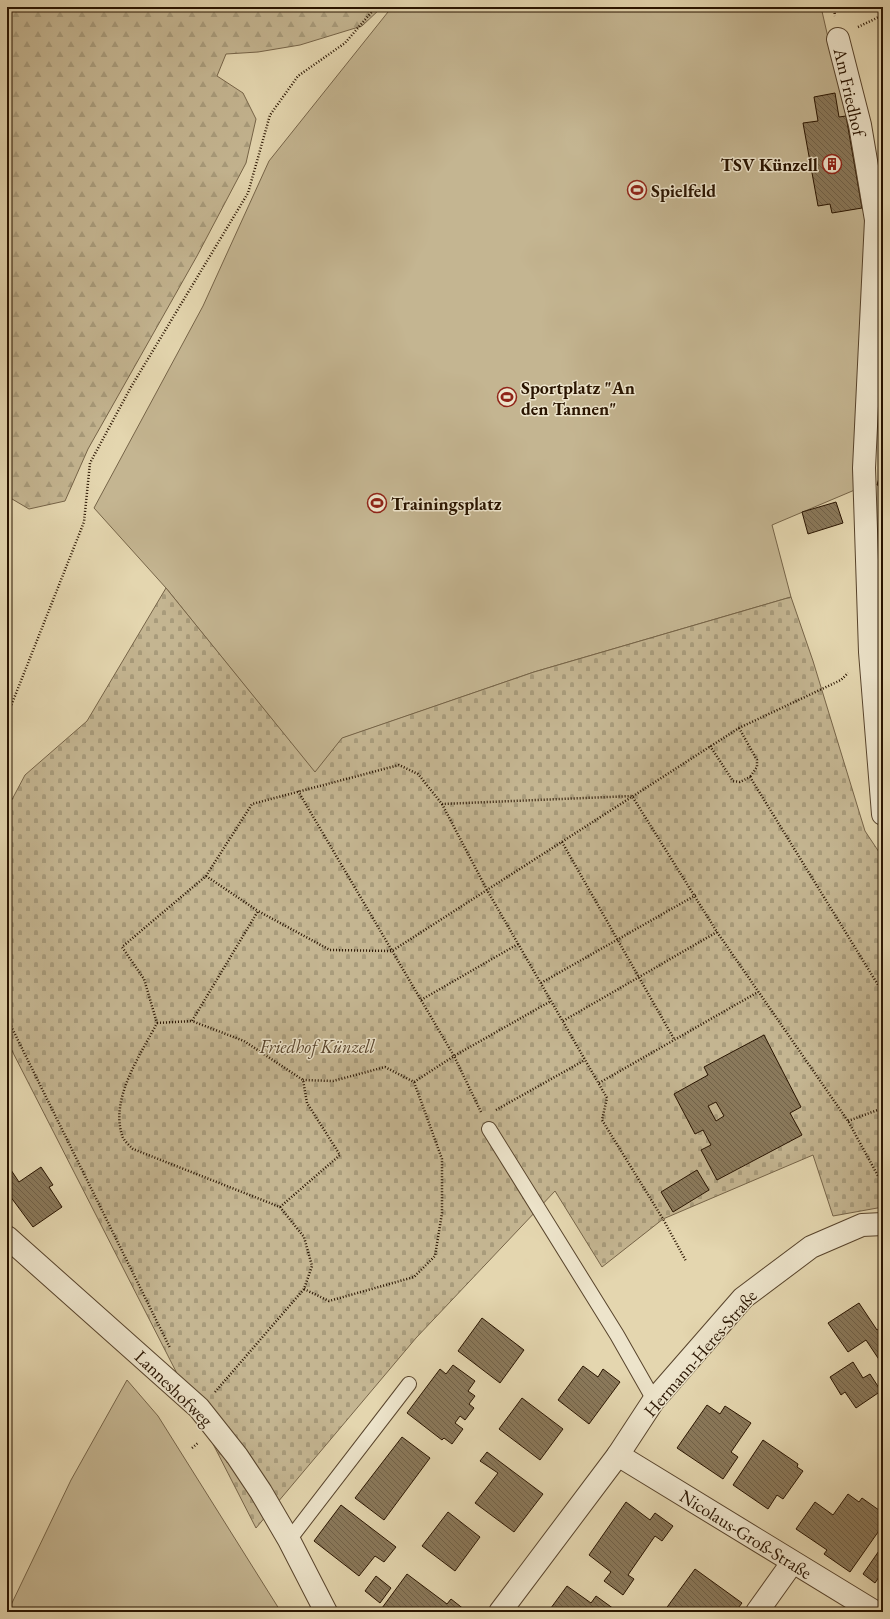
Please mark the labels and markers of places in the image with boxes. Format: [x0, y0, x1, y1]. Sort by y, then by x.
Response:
place label: TSV Künzell [721, 153, 818, 176]
building icon: TSV Künzell [821, 153, 843, 175]
sports icon: Spielfeld [626, 179, 648, 201]
place label: Spielfeld [651, 179, 716, 202]
place label: Sportplatz "An den Tannen" [521, 376, 635, 420]
sports icon: Sportplatz "An den Tannen" [496, 386, 518, 408]
sports icon: Trainingsplatz [366, 492, 388, 514]
place label: Trainingsplatz [391, 492, 502, 515]

